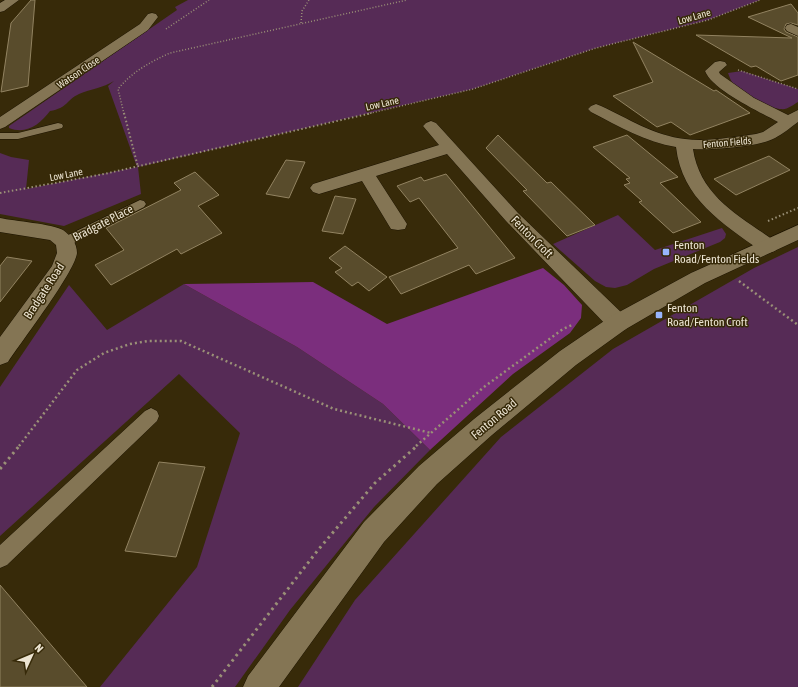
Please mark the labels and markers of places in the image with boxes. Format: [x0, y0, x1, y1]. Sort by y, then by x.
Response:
place label: Fenton Road/Fenton Fields [674, 238, 759, 266]
marker: Fenton Road/Fenton Fields [661, 247, 671, 257]
place label: Fenton Road/Fenton Croft [667, 301, 748, 329]
marker: Fenton Road/Fenton Croft [654, 310, 664, 320]

